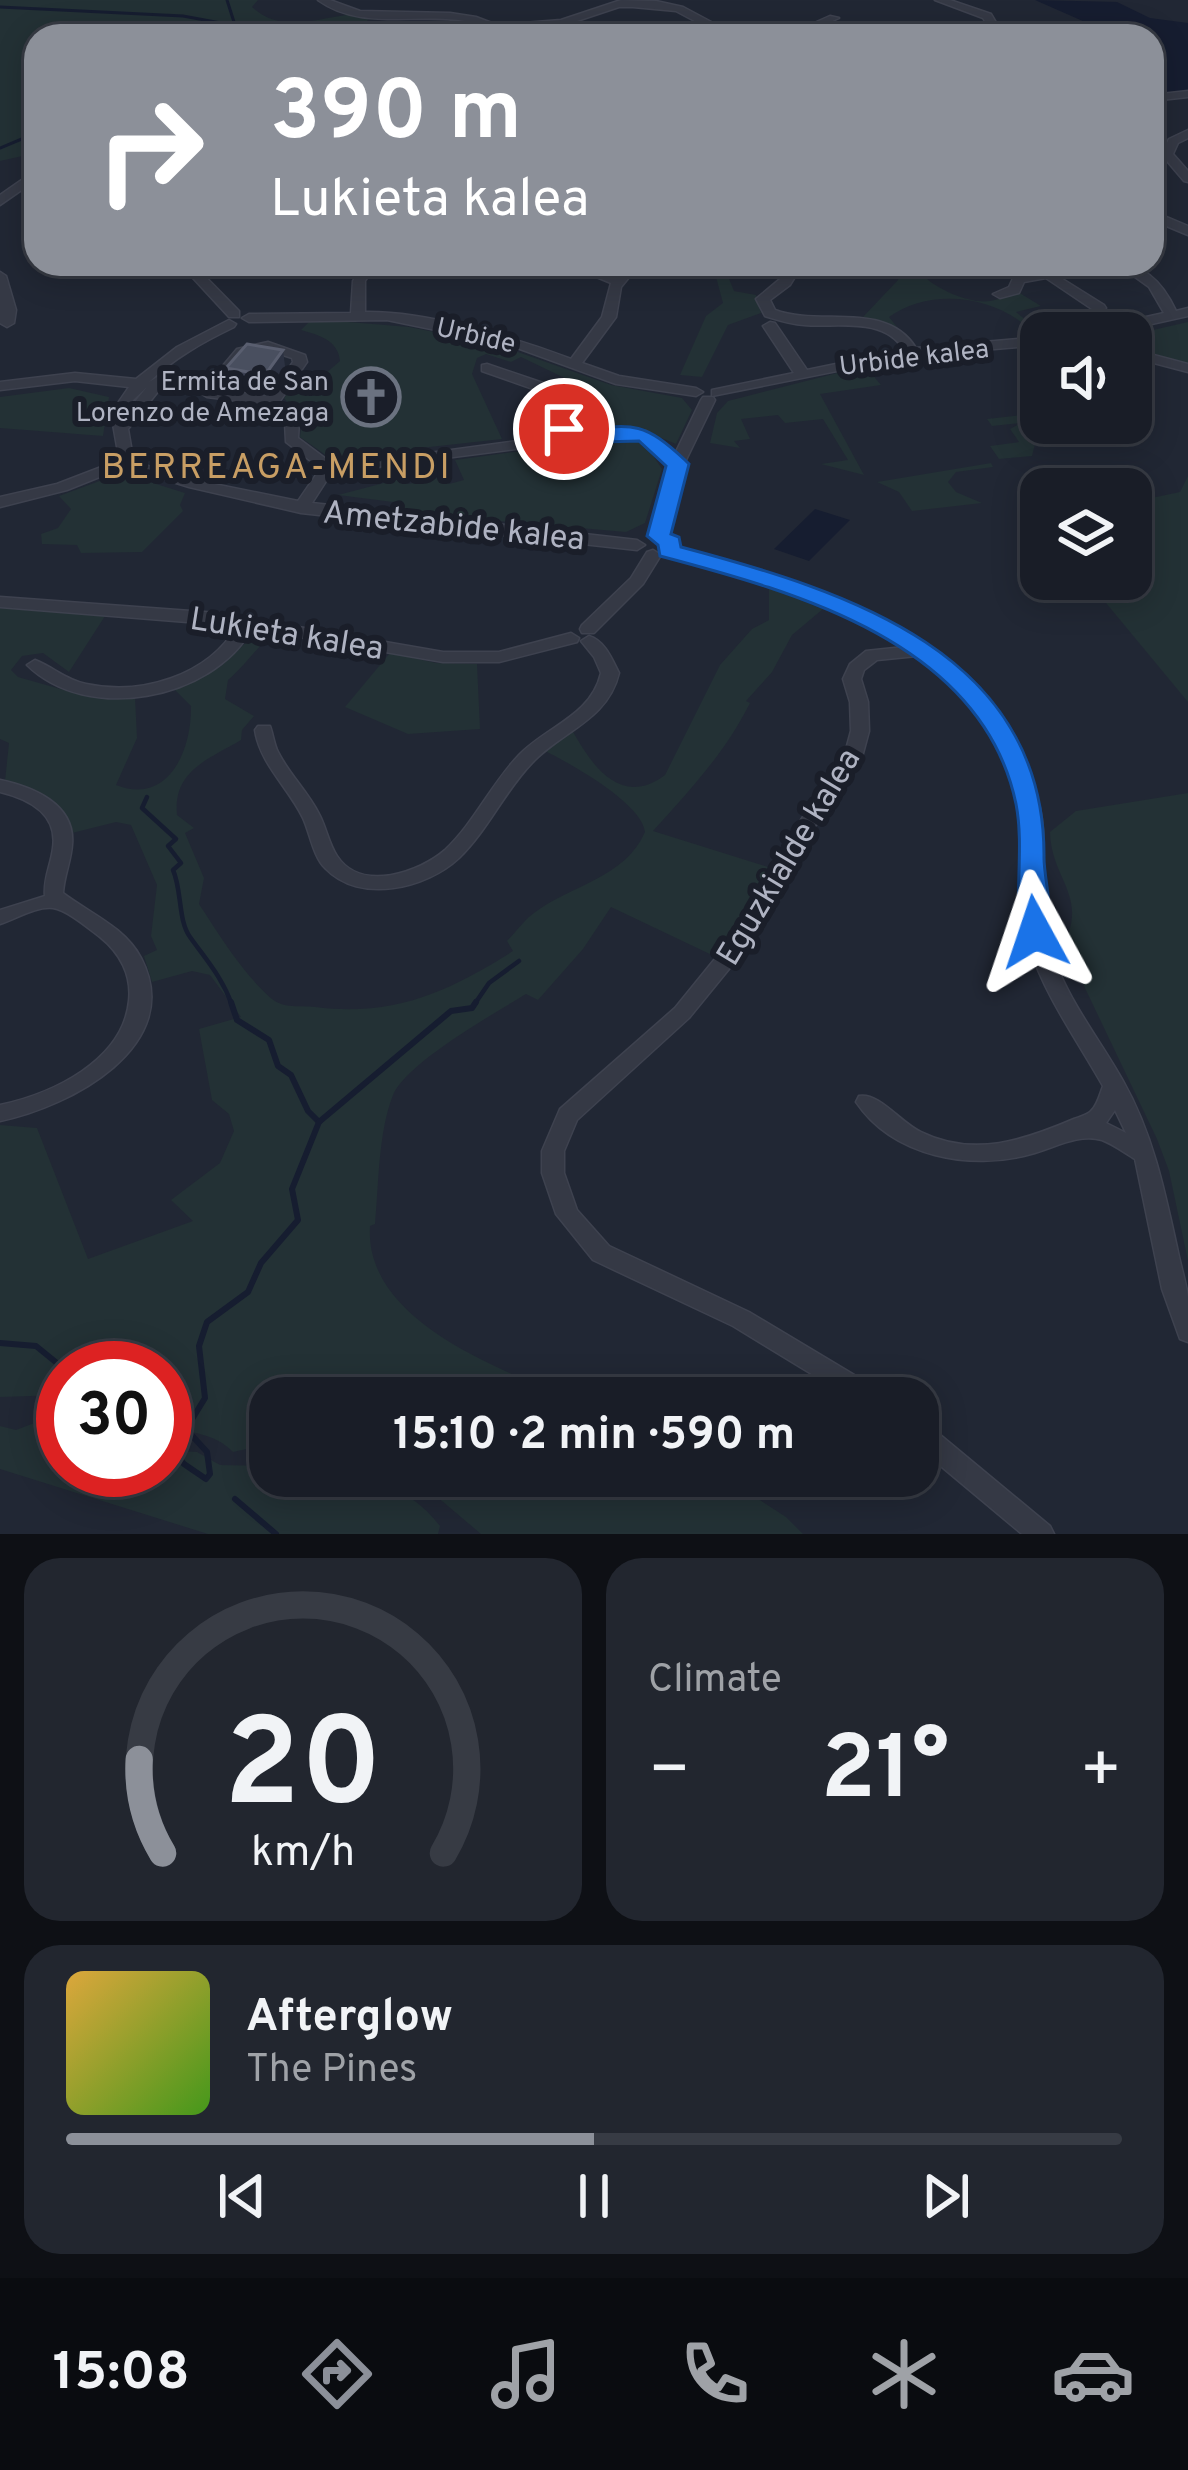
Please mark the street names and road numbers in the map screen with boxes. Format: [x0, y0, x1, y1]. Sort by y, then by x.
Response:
street label: Urbide [432, 311, 519, 363]
street label: Urbide kalea [837, 333, 991, 385]
street label: Ametzabide kalea [321, 493, 587, 563]
street label: Lukieta kalea [187, 600, 386, 672]
street label: Eguzkialde kalea [709, 742, 872, 974]

